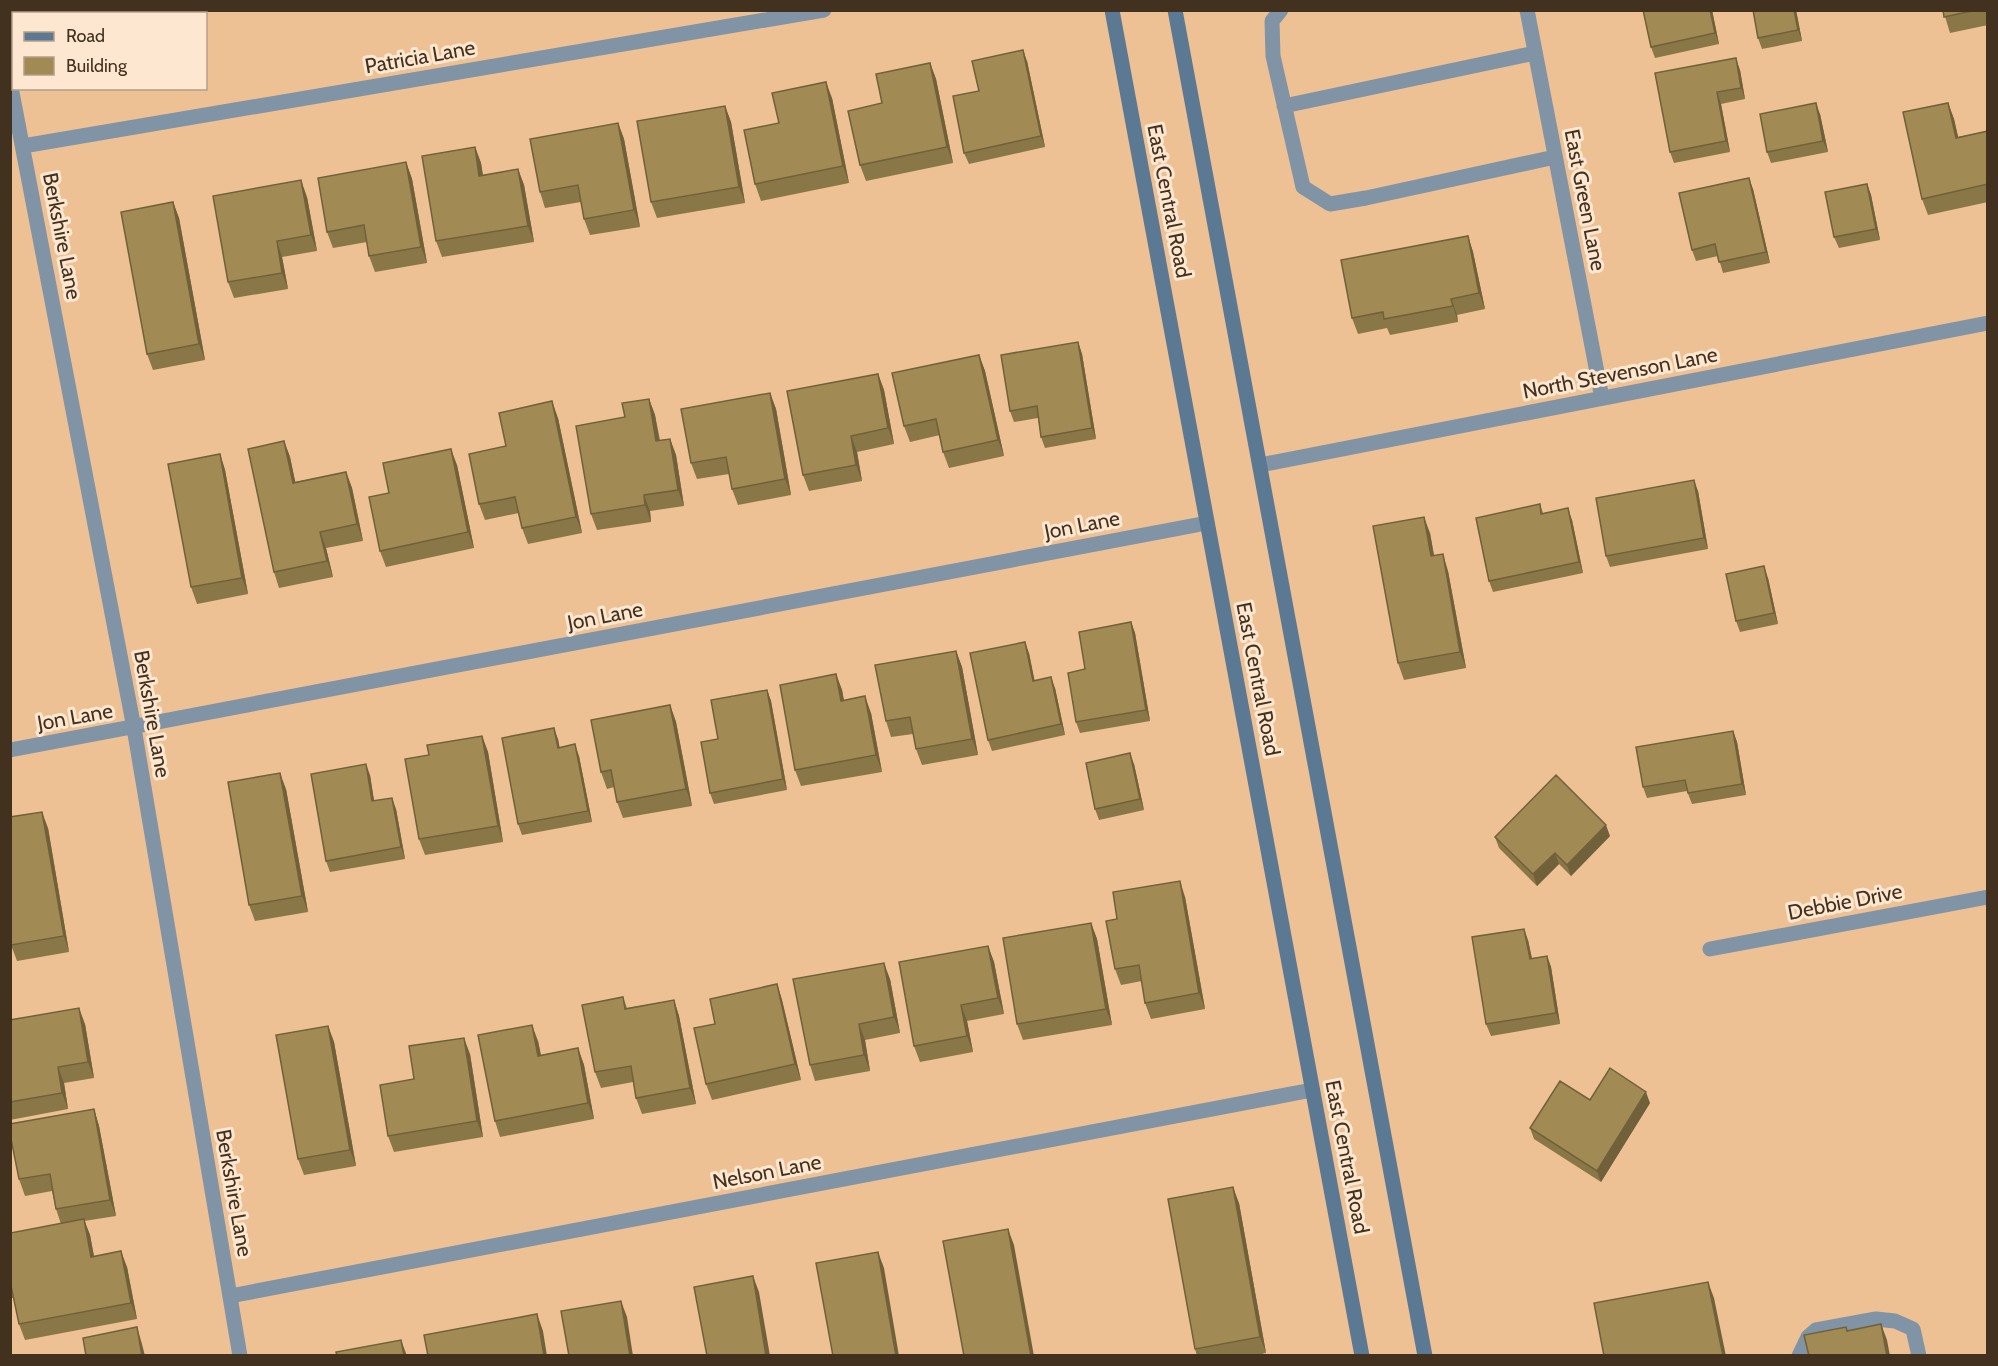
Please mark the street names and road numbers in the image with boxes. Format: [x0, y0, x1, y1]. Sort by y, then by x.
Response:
street label: Patricia Lane [363, 34, 477, 79]
street label: East Central Road [1142, 122, 1197, 280]
street label: East Green Lane [1560, 127, 1612, 273]
street label: Berkshire Lane [38, 170, 87, 302]
street label: North Stevenson Lane [1520, 341, 1720, 404]
street label: Jon Lane [1041, 505, 1122, 544]
street label: Jon Lane [564, 596, 645, 635]
street label: East Central Road [1231, 600, 1286, 758]
street label: Berkshire Lane [129, 648, 176, 780]
street label: Jon Lane [34, 698, 115, 736]
street label: Debbie Drive [1785, 878, 1905, 925]
street label: East Central Road [1320, 1078, 1375, 1236]
street label: Berkshire Lane [211, 1127, 258, 1259]
street label: Nelson Lane [711, 1149, 824, 1194]

